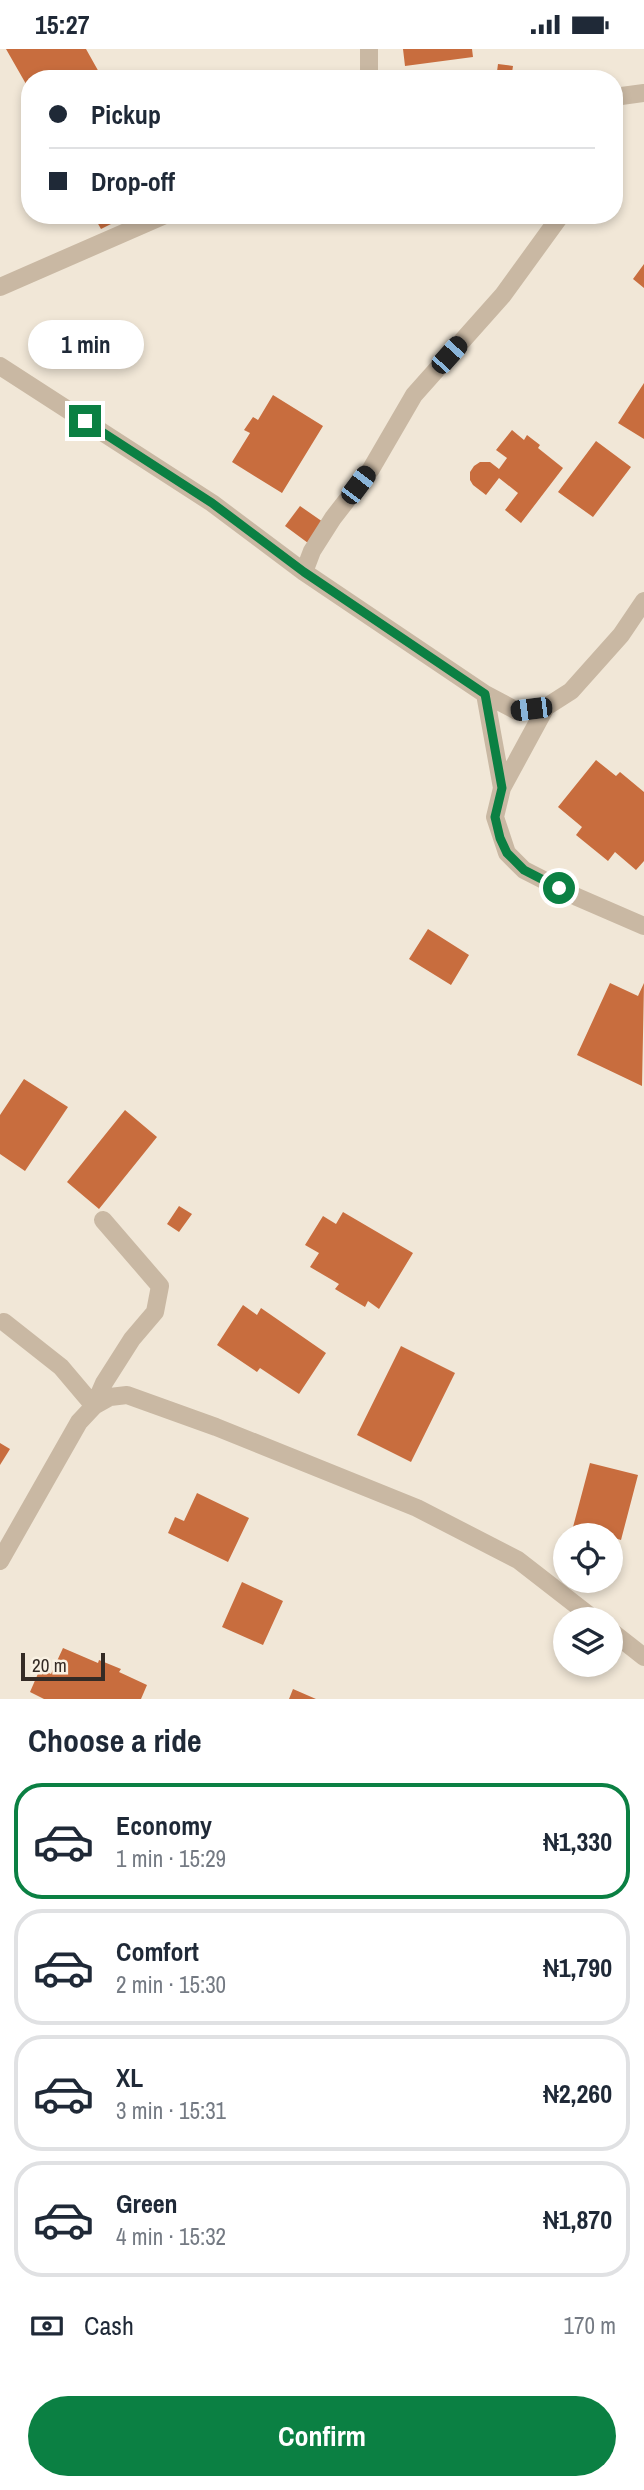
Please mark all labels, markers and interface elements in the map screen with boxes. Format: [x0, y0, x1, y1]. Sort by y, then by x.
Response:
text: 15:27 [35, 7, 90, 42]
text: Pickup [91, 97, 161, 132]
text: Drop-off [91, 164, 175, 199]
callout: 1 min [27, 319, 143, 369]
text: 1 min [61, 329, 111, 360]
car [428, 332, 471, 378]
route end [69, 405, 101, 437]
car [337, 462, 380, 508]
car [509, 696, 554, 722]
route start [543, 872, 575, 904]
map controls [553, 1523, 623, 1677]
button: locate [553, 1523, 623, 1593]
button: layers [553, 1607, 623, 1677]
scale bar [21, 1650, 105, 1682]
text: 20 m [32, 1652, 67, 1678]
text: Choose a ride [28, 1719, 202, 1762]
text: Economy [116, 1808, 212, 1843]
icon: car [32, 1810, 95, 1873]
text: ₦1,330 [543, 1824, 612, 1859]
text: 1 min · 15:29 [116, 1843, 226, 1874]
text: Comfort [116, 1934, 199, 1969]
icon: car [32, 1936, 95, 1999]
text: ₦1,790 [543, 1950, 612, 1985]
text: 2 min · 15:30 [116, 1969, 226, 2000]
text: XL [116, 2060, 143, 2095]
icon: car [32, 2062, 95, 2125]
text: ₦2,260 [543, 2076, 612, 2111]
text: 3 min · 15:31 [116, 2095, 226, 2126]
text: Green [116, 2186, 178, 2221]
icon: car [32, 2188, 95, 2251]
text: ₦1,870 [543, 2202, 612, 2237]
text: 4 min · 15:32 [116, 2221, 226, 2252]
icon: cash [28, 2307, 66, 2345]
text: Cash [84, 2308, 134, 2343]
text: 170 m [564, 2310, 616, 2341]
button: Confirm [28, 2396, 616, 2476]

